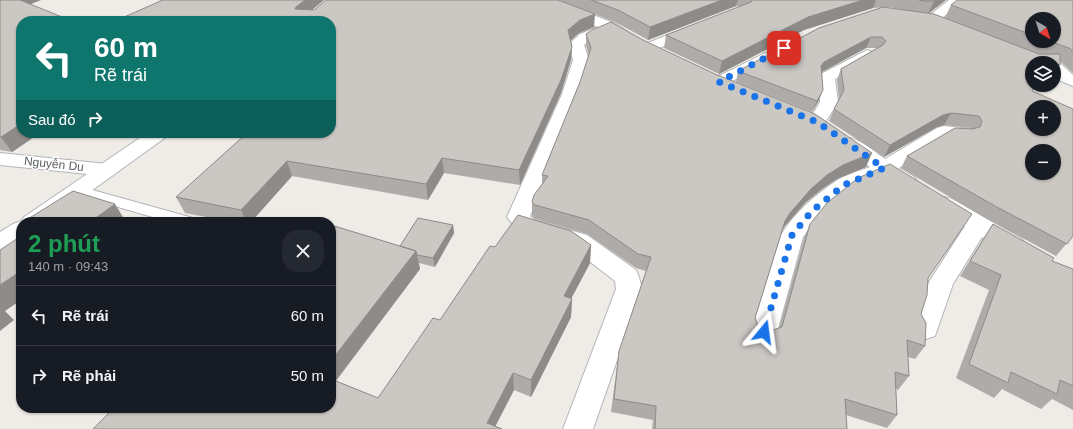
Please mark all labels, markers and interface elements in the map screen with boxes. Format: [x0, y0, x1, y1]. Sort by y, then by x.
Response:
north arrow [1025, 12, 1061, 48]
map controls [1025, 12, 1061, 180]
pin [767, 31, 801, 65]
icon: left [28, 32, 80, 84]
text: 60 m [94, 32, 158, 63]
icon: arrive [773, 37, 795, 59]
button: layers [1025, 56, 1061, 92]
text: Rẽ trái [94, 65, 147, 85]
button: + [1025, 100, 1061, 136]
icon: right [84, 108, 106, 130]
text: Sau đó [28, 111, 76, 128]
button: − [1025, 144, 1061, 180]
street label: Nguyễn Du [23, 153, 85, 174]
text: 2 phút [28, 230, 100, 257]
button: close [282, 230, 324, 272]
text: 140 m · 09:43 [28, 259, 108, 274]
icon: left [28, 305, 50, 327]
text: Rẽ trái [62, 307, 109, 324]
text: 60 m [291, 307, 324, 324]
position arrow [743, 311, 785, 353]
icon: right [28, 365, 50, 387]
text: Rẽ phải [62, 367, 116, 384]
text: 50 m [291, 367, 324, 384]

